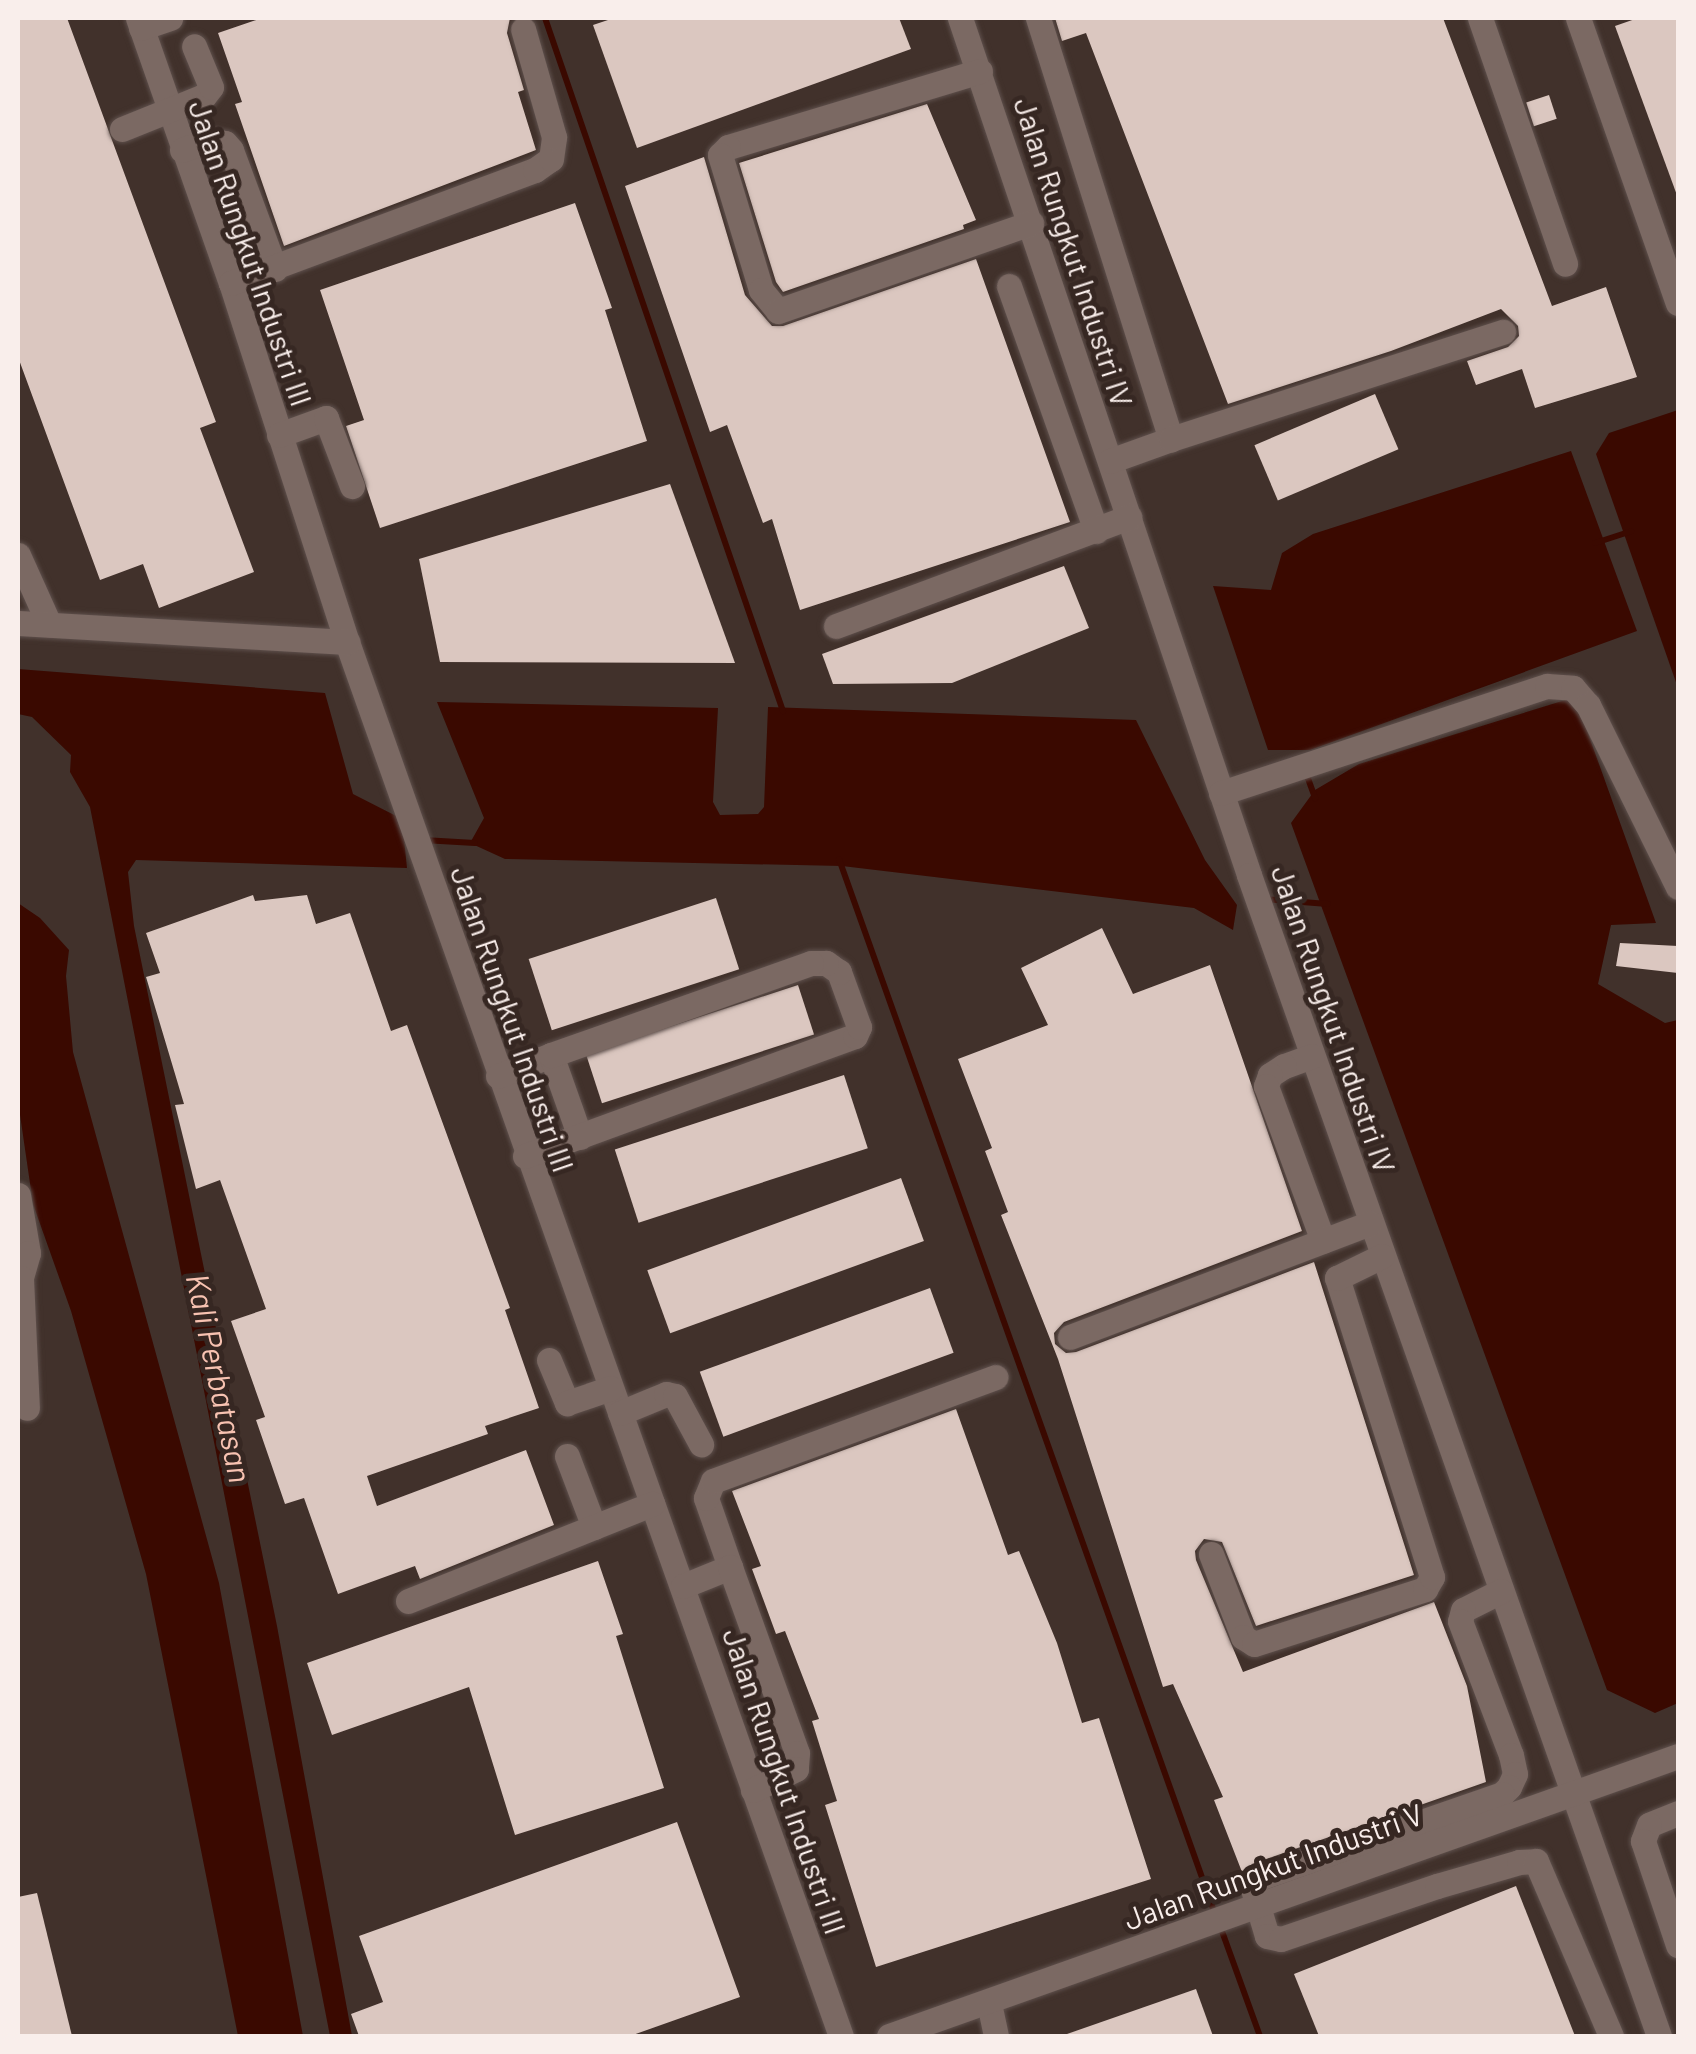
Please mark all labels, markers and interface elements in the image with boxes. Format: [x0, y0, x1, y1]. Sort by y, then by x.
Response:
street label: Jalan Rungkut Industri IV [1007, 93, 1141, 411]
street label: Jalan Rungkut Industri III [182, 95, 320, 411]
street label: Jalan Rungkut Industri IV [1264, 860, 1404, 1178]
street label: Jalan Rungkut Industri III [444, 861, 582, 1177]
water label: Kali Perbatasan [179, 1270, 261, 1486]
street label: Jalan Rungkut Industri III [716, 1623, 854, 1939]
street label: Jalan Rungkut Industri V [1119, 1795, 1427, 1937]

